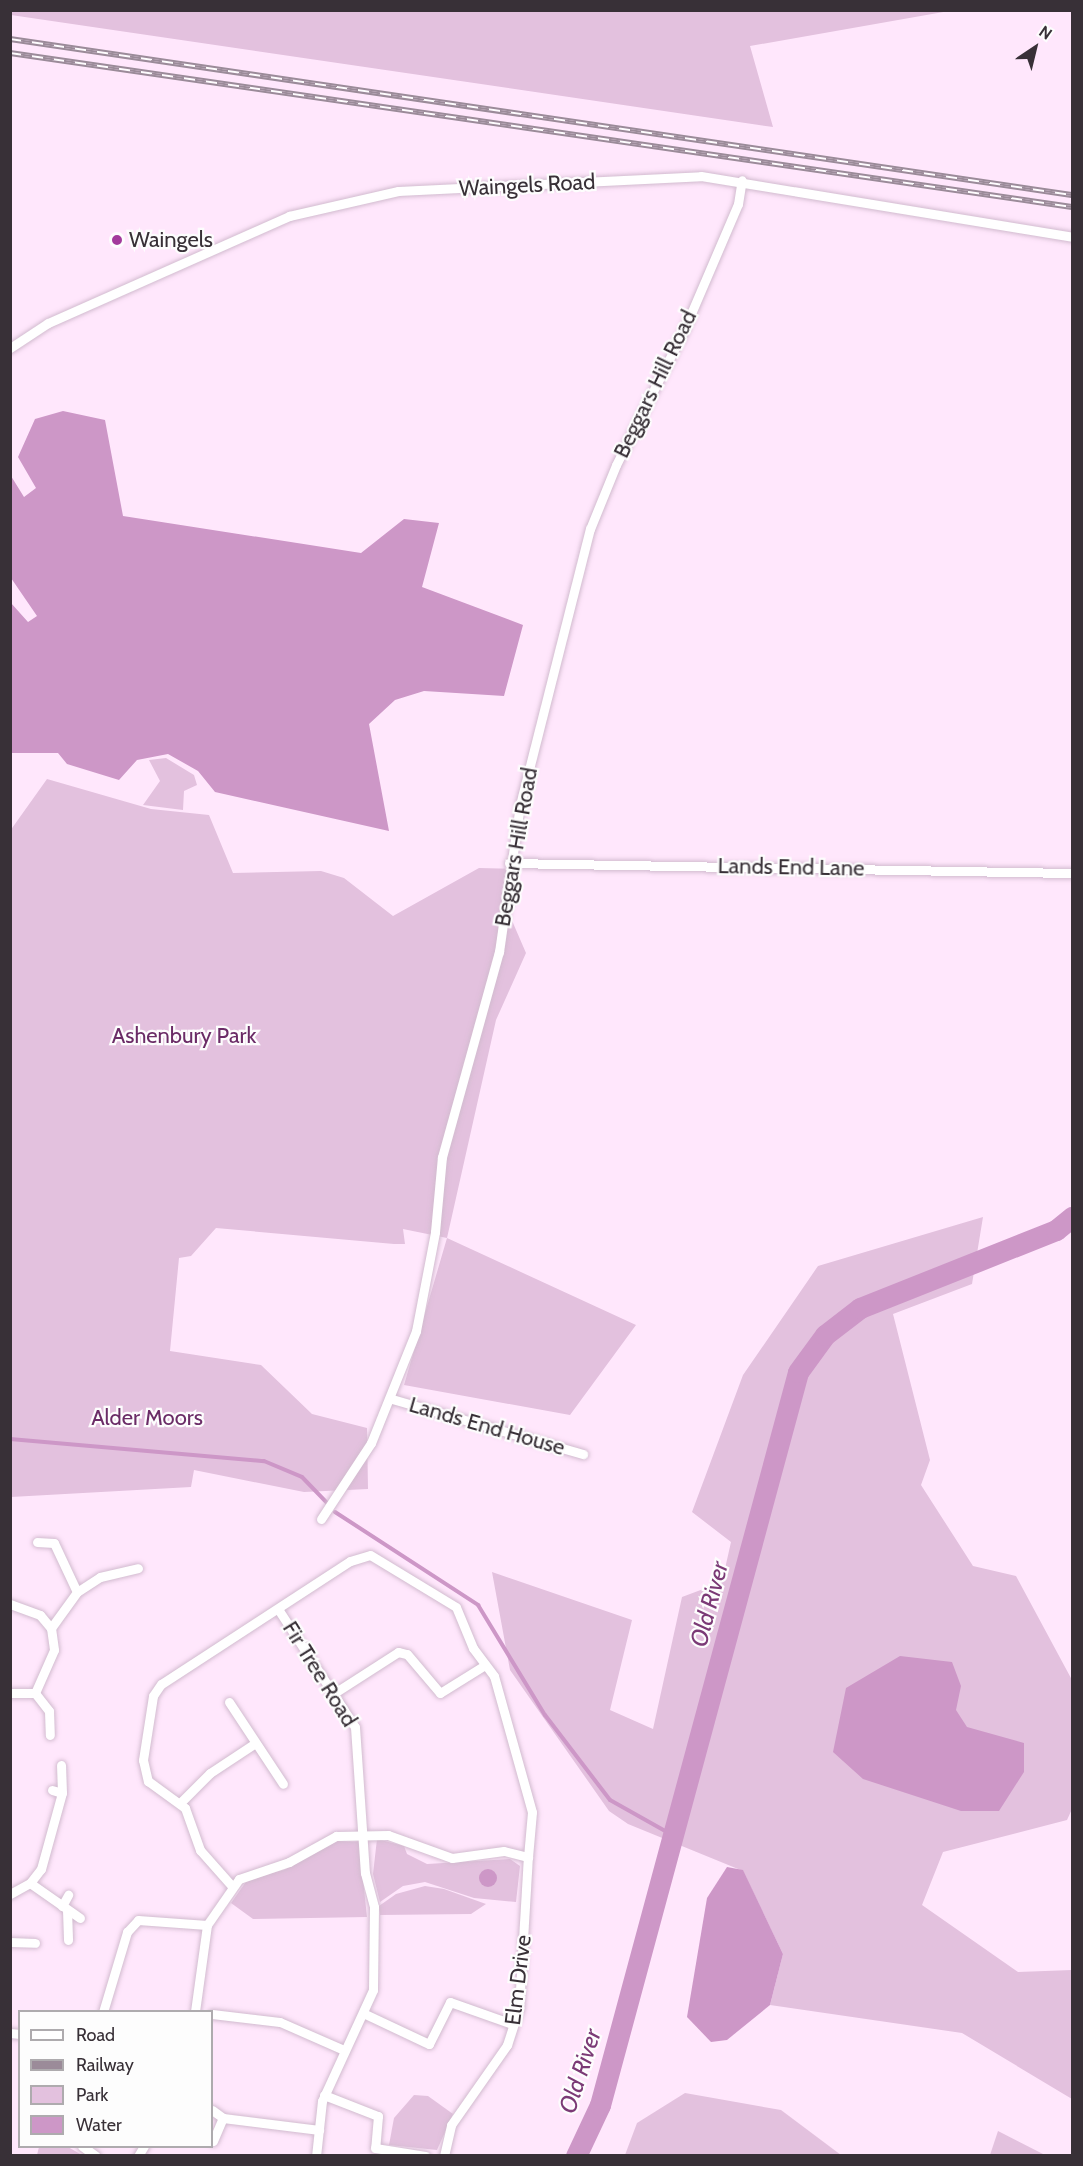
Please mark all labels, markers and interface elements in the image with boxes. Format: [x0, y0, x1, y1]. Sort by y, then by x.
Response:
north arrow [1005, 18, 1065, 78]
text: N [1036, 22, 1056, 44]
street label: Waingels Road [458, 168, 596, 202]
place label: Waingels [129, 227, 213, 253]
marker: Waingels [110, 233, 124, 247]
street label: Beggars Hill Road [608, 306, 702, 462]
street label: Beggars Hill Road [489, 765, 543, 929]
street label: Lands End Lane [717, 853, 865, 881]
park label: Ashenbury Park [112, 1023, 256, 1049]
street label: Lands End House [406, 1391, 568, 1461]
park label: Alder Moors [91, 1405, 203, 1431]
water label: Old River [684, 1558, 734, 1650]
street label: Fir Tree Road [277, 1616, 363, 1732]
street label: Elm Drive [499, 1933, 537, 2027]
legend [18, 2010, 213, 2148]
text: Road [76, 2024, 115, 2046]
water label: Old River [553, 2025, 607, 2117]
text: Railway [76, 2054, 134, 2076]
text: Park [76, 2084, 108, 2106]
text: Water [76, 2114, 122, 2136]

